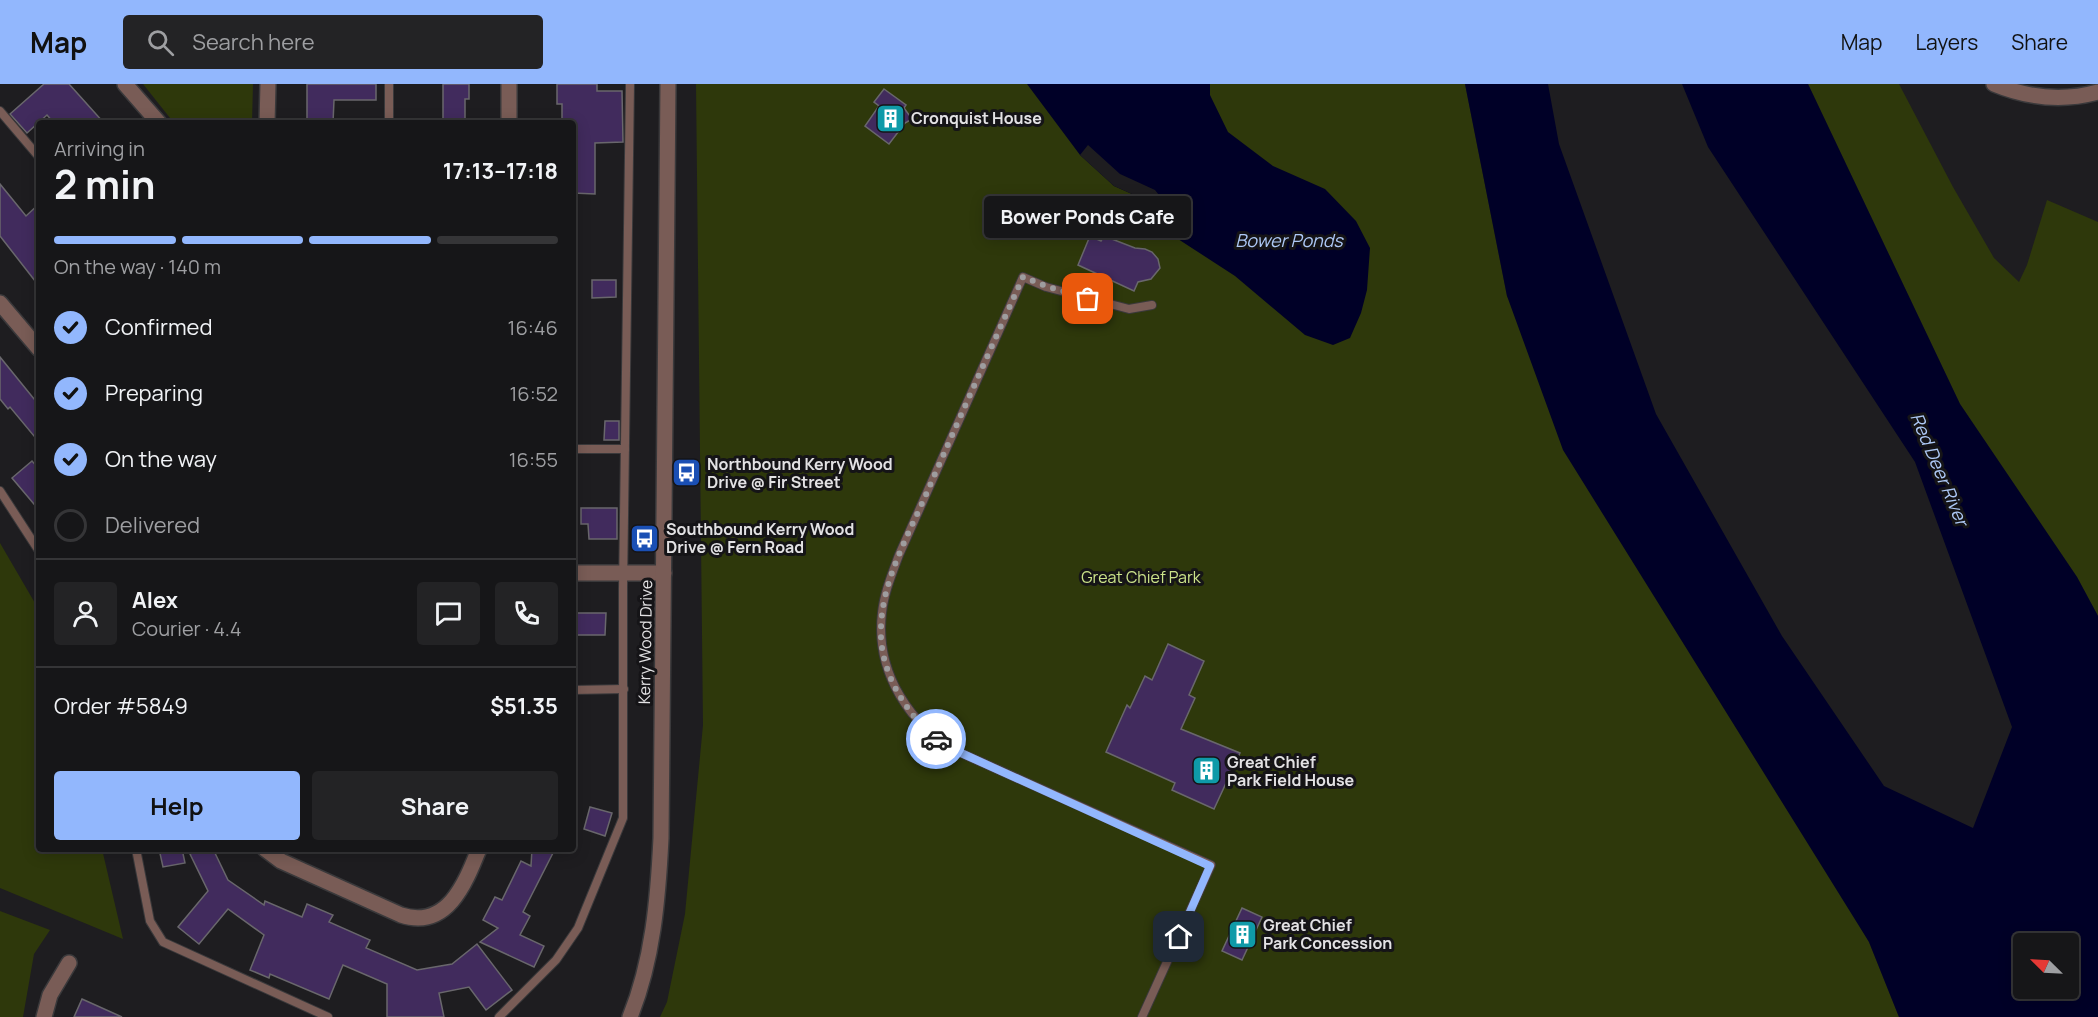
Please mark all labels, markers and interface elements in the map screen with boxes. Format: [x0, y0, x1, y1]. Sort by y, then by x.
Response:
search box [123, 15, 543, 69]
text: Map [30, 23, 87, 61]
icon: search [144, 26, 177, 59]
text: Search here [192, 27, 315, 57]
text: Map [1841, 28, 1882, 56]
text: Layers [1915, 28, 1978, 56]
text: Share [2011, 28, 2068, 56]
building icon: Cronquist House [874, 102, 906, 134]
place label: Cronquist House [911, 107, 1042, 129]
text: Arriving in [54, 135, 145, 162]
text: 17:13–17:18 [443, 156, 558, 186]
text: 2 min [54, 157, 155, 211]
callout: Bower Ponds Cafe [984, 197, 1192, 239]
text: Bower Ponds Cafe [1000, 203, 1175, 230]
water label: Bower Ponds [1235, 228, 1344, 252]
text: On the way · 140 m [54, 253, 221, 280]
pin [1062, 273, 1113, 324]
icon: bag [1071, 282, 1104, 315]
icon: check [54, 311, 87, 344]
text: Confirmed [105, 312, 213, 342]
text: 16:46 [508, 314, 558, 341]
icon: check [54, 377, 87, 410]
text: Preparing [105, 378, 203, 408]
text: 16:52 [509, 380, 558, 407]
water label: Red Deer River [1905, 409, 1976, 532]
icon: check [54, 443, 87, 476]
text: On the way [105, 444, 217, 474]
text: 16:55 [509, 446, 558, 473]
place label: Northbound Kerry Wood Drive @ Fir Street [707, 453, 893, 493]
bus stop icon: Northbound Kerry Wood Drive @ Fir Street [670, 457, 702, 489]
text: Delivered [105, 510, 200, 540]
place label: Southbound Kerry Wood Drive @ Fern Road [666, 518, 854, 558]
bus stop icon: Southbound Kerry Wood Drive @ Fern Road [629, 522, 661, 554]
park label: Great Chief Park [1081, 566, 1202, 588]
street label: Kerry Wood Drive [633, 580, 657, 704]
button: person [54, 582, 117, 645]
button: chat [417, 582, 480, 645]
button: phone [495, 582, 558, 645]
text: Alex [132, 585, 178, 615]
text: Courier · 4.4 [132, 615, 242, 642]
text: Order #5849 [54, 691, 188, 721]
text: $51.35 [490, 691, 558, 721]
courier [906, 709, 966, 769]
icon: car [920, 723, 953, 756]
place label: Great Chief Park Field House [1227, 751, 1355, 791]
building icon: Great Chief Park Field House [1190, 755, 1222, 787]
button: Help [54, 771, 300, 840]
button: Share [312, 771, 558, 840]
pin [1153, 911, 1204, 962]
place label: Great Chief Park Concession [1263, 914, 1392, 954]
building icon: Great Chief Park Concession [1226, 918, 1258, 950]
icon: home [1162, 920, 1195, 953]
north arrow [2013, 933, 2079, 999]
map controls [2013, 933, 2079, 999]

